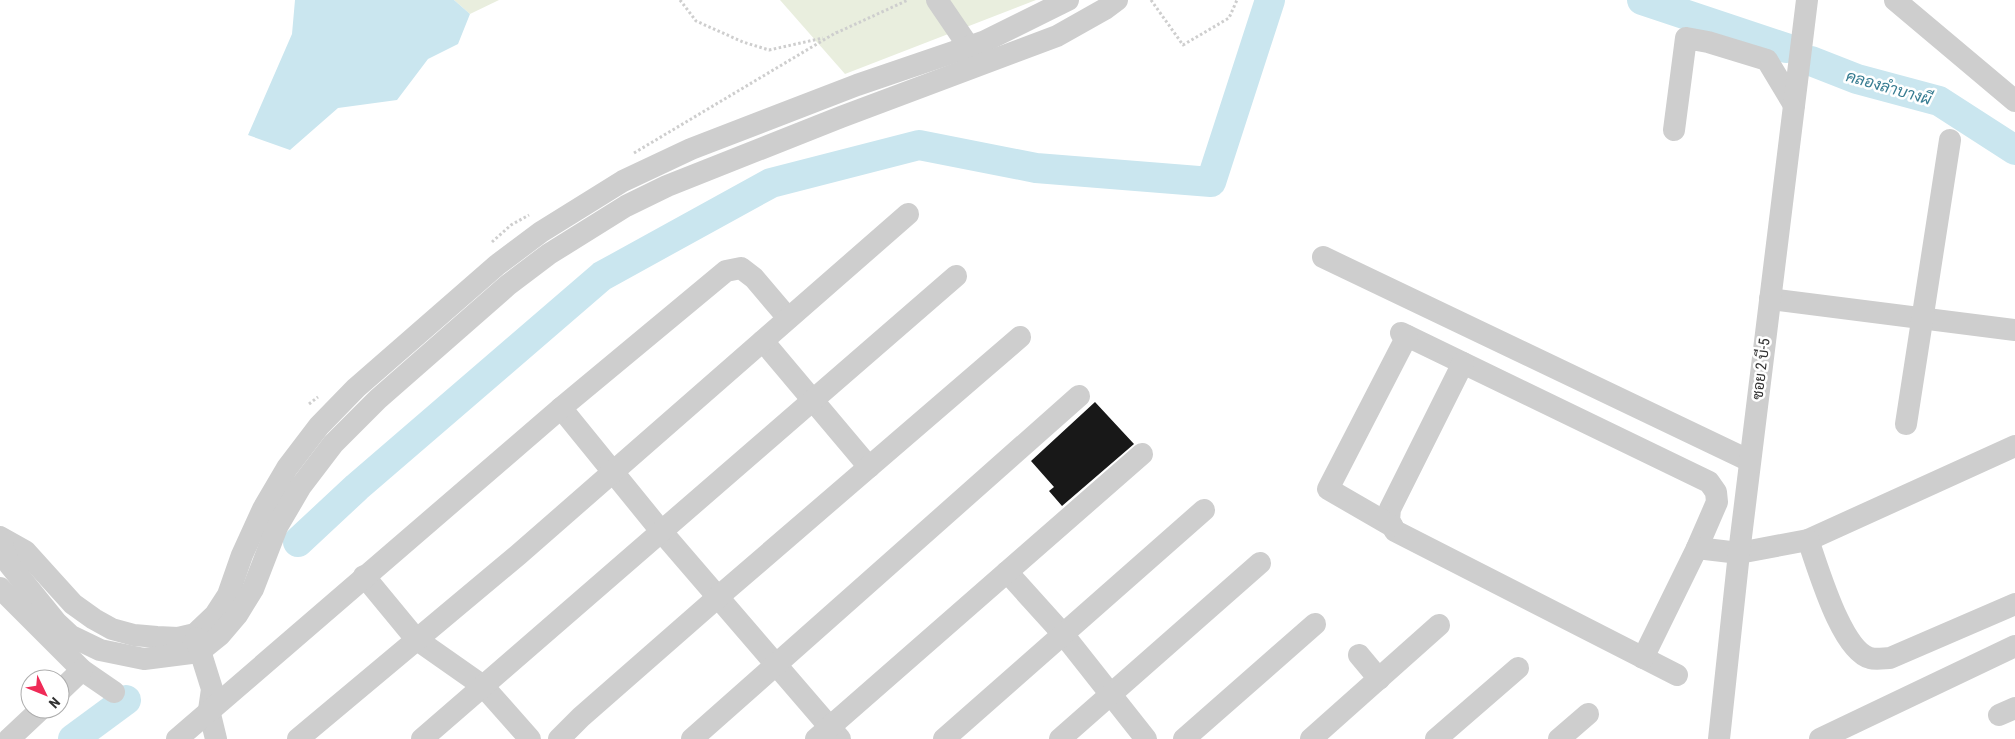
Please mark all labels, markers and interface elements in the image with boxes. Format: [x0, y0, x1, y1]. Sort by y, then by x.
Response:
water label: คลองลำบางผี [1844, 64, 1935, 109]
street label: ซอย 2 บี-5 [1747, 337, 1774, 401]
north arrow [20, 669, 70, 719]
text: N [46, 694, 63, 711]

